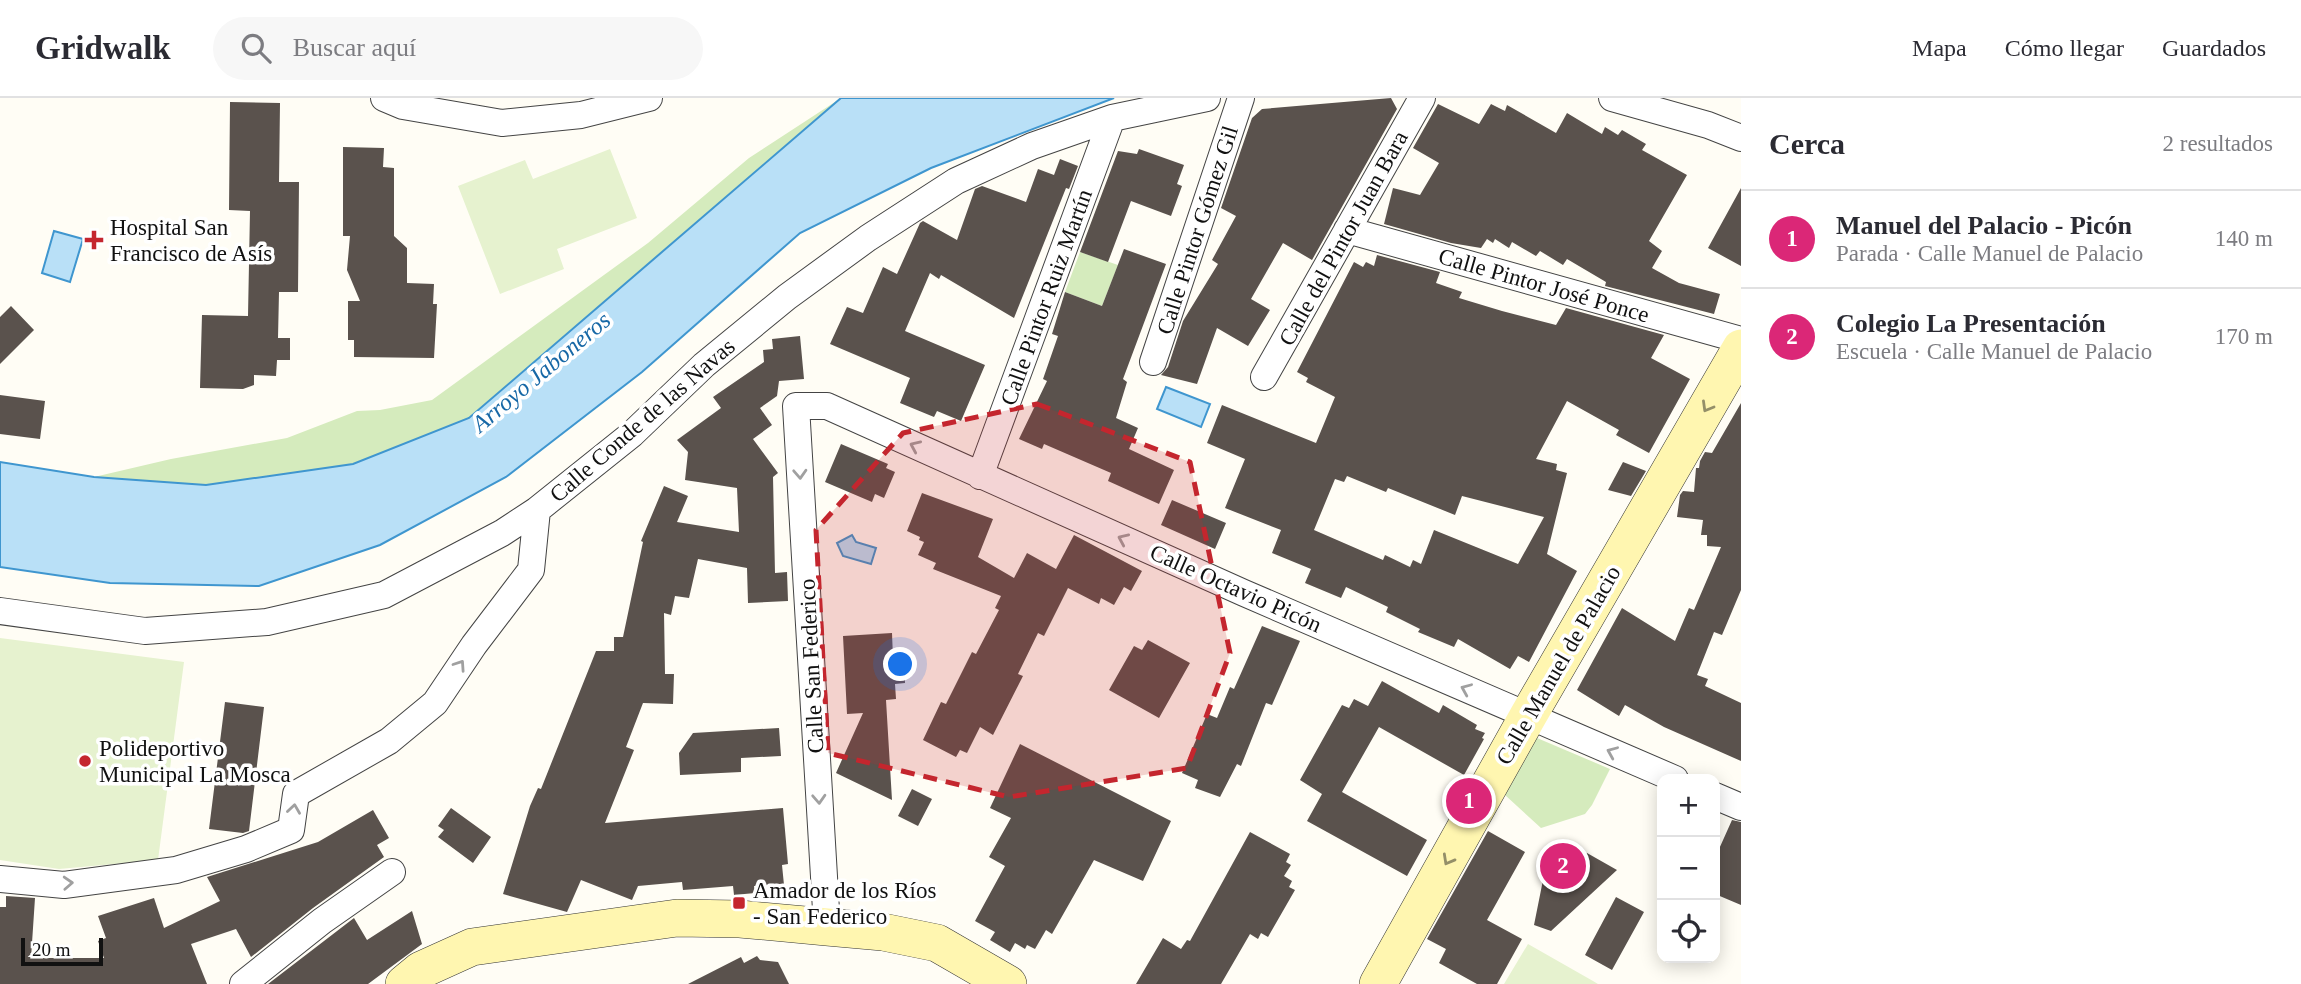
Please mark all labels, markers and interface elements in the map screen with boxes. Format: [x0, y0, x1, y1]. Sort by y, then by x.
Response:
search box [213, 17, 703, 80]
icon: search [237, 29, 275, 67]
text: Gridwalk [35, 30, 171, 66]
text: Buscar aquí [293, 33, 416, 62]
text: Mapa [1912, 35, 1967, 61]
text: Cómo llegar [2005, 35, 2124, 61]
text: Guardados [2162, 35, 2266, 61]
street label: Calle Pintor Gómez Gil [1152, 123, 1243, 338]
street label: Calle del Pintor Juan Bara [1274, 127, 1413, 350]
text: Cerca [1769, 127, 1845, 160]
text: 2 resultados [2162, 131, 2273, 156]
street label: Calle Pintor Ruiz Martín [996, 185, 1097, 409]
text: Manuel del Palacio - Picón [1836, 211, 2132, 240]
place label: Hospital San Francisco de Asís [110, 215, 272, 266]
text: 1 [1786, 226, 1798, 251]
text: 140 m [2215, 226, 2273, 251]
marker: Hospital San Francisco de Asís [84, 230, 104, 250]
text: Parada · Calle Manuel de Palacio [1836, 241, 2143, 266]
street label: Calle Pintor José Ponce [1436, 243, 1652, 328]
water label: Arroyo Jaboneros [465, 307, 615, 439]
text: Colegio La Presentación [1836, 309, 2106, 338]
text: 2 [1786, 324, 1798, 349]
text: 170 m [2215, 324, 2273, 349]
street label: Calle Conde de las Navas [545, 333, 740, 507]
text: Escuela · Calle Manuel de Palacio [1836, 339, 2152, 364]
one-way arrow [1702, 400, 1715, 413]
one-way arrow [910, 440, 922, 454]
one-way arrow [792, 469, 807, 480]
one-way arrow [1117, 533, 1130, 547]
street label: Calle Octavio Picón [1146, 539, 1326, 638]
street label: Calle Manuel de Palacio [1491, 561, 1626, 769]
street label: Calle San Federico [794, 578, 829, 754]
your location [883, 647, 917, 681]
one-way arrow [452, 660, 465, 673]
one-way arrow [1460, 683, 1472, 697]
place label: Polideportivo Municipal La Mosca [99, 736, 291, 787]
one-way arrow [1607, 746, 1620, 760]
marker: Polideportivo Municipal La Mosca [77, 753, 93, 769]
map controls [1657, 774, 1720, 963]
button: + [1657, 774, 1720, 837]
pin: 1 [1446, 775, 1492, 827]
one-way arrow [811, 794, 826, 805]
one-way arrow [286, 803, 301, 815]
button: − [1657, 837, 1720, 900]
pin: 2 [1540, 840, 1586, 892]
one-way arrow [1443, 852, 1456, 865]
one-way arrow [63, 876, 74, 891]
place label: Amador de los Ríos - San Federico [753, 878, 936, 929]
marker: Amador de los Ríos - San Federico [731, 895, 747, 911]
button: locate [1657, 900, 1720, 963]
scale bar [21, 935, 103, 967]
text: 20 m [32, 939, 71, 960]

